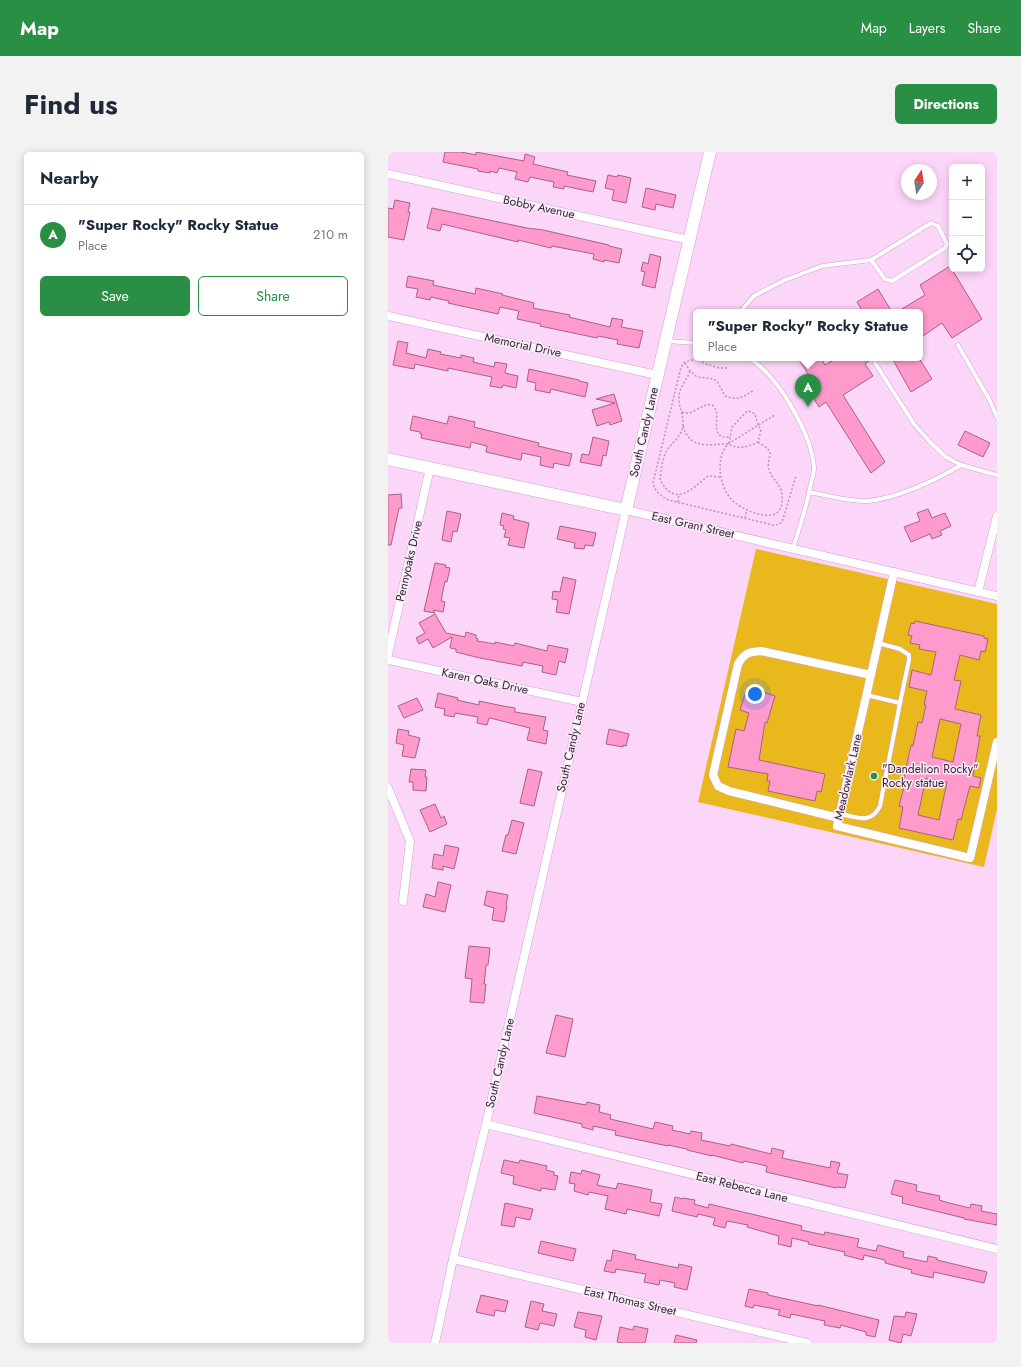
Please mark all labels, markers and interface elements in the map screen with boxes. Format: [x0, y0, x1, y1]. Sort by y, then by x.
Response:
text: Map [20, 15, 59, 42]
text: Map [861, 18, 887, 38]
text: Layers [909, 18, 945, 38]
text: Share [967, 18, 1001, 38]
text: Find us [24, 84, 118, 125]
button: Directions [895, 84, 997, 124]
north arrow [901, 164, 937, 200]
map controls [949, 164, 985, 272]
button: + [949, 164, 985, 200]
text: Nearby [40, 166, 98, 190]
street label: Bobby Avenue [501, 191, 577, 223]
button: − [949, 200, 985, 236]
text: "Super Rocky" Rocky Statue [78, 214, 279, 236]
text: A [48, 225, 58, 244]
text: 210 m [313, 225, 348, 244]
text: Place [78, 236, 107, 255]
button: locate [949, 236, 985, 272]
button: Save [40, 276, 190, 316]
button: Share [198, 276, 348, 316]
popup [693, 309, 923, 361]
text: "Super Rocky" Rocky Statue [708, 315, 908, 337]
street label: Memorial Drive [483, 328, 563, 362]
text: Place [708, 337, 737, 356]
pin: A [795, 374, 821, 407]
street label: South Candy Lane [625, 385, 663, 479]
street label: East Grant Street [650, 507, 736, 543]
street label: Pennyoaks Drive [391, 519, 427, 603]
street label: Karen Oaks Drive [440, 663, 530, 699]
your location [745, 684, 765, 704]
street label: South Candy Lane [552, 700, 590, 794]
street label: Meadowlark Lane [829, 732, 867, 822]
place label: "Dandelion Rocky" Rocky statue [882, 760, 979, 792]
marker: "Dandelion Rocky" Rocky statue [869, 771, 879, 781]
street label: South Candy Lane [481, 1016, 519, 1110]
street label: East Rebecca Lane [694, 1167, 790, 1207]
street label: East Thomas Street [582, 1282, 678, 1320]

